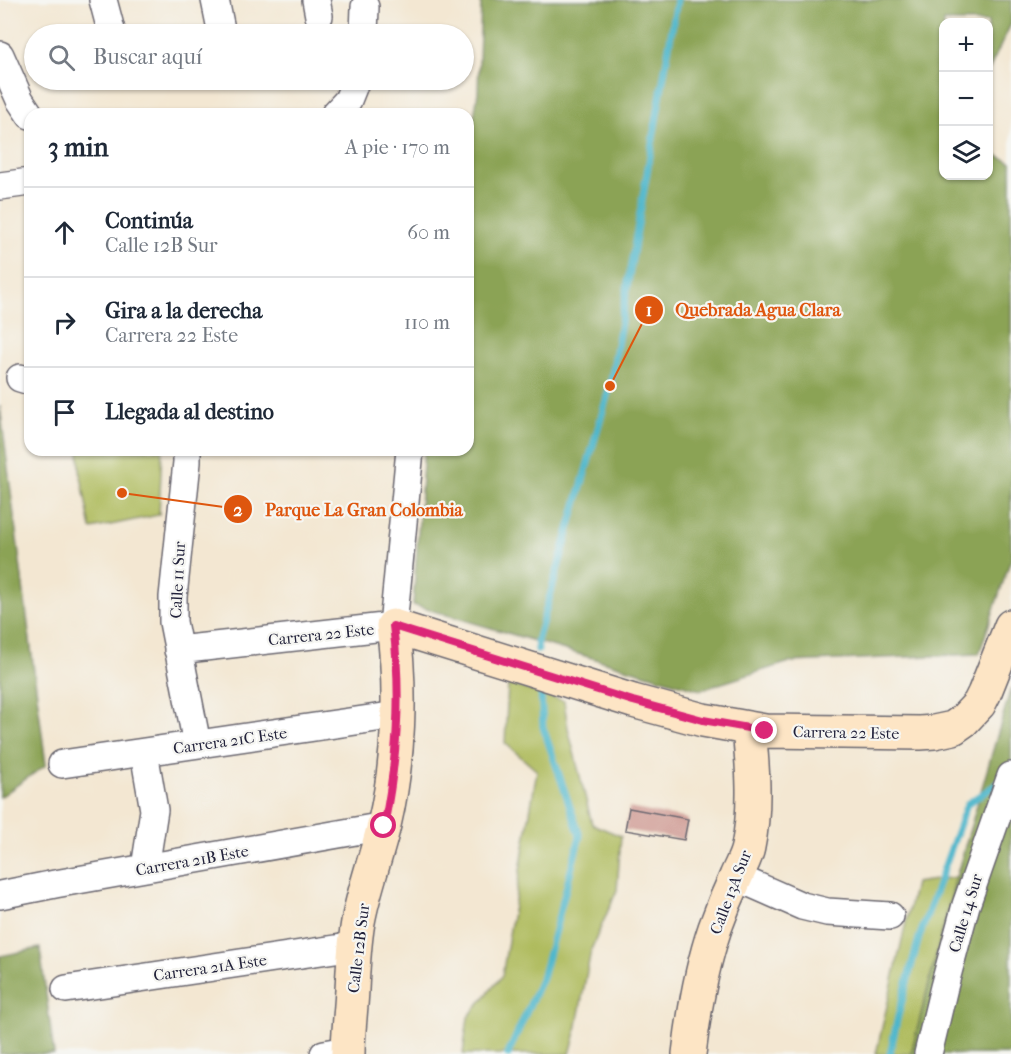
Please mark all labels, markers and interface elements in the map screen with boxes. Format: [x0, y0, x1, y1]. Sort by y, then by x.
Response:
map controls [939, 18, 993, 180]
button: + [939, 18, 993, 72]
search box [24, 24, 474, 90]
icon: search [45, 41, 78, 74]
text: Buscar aquí [93, 44, 202, 70]
button: − [939, 72, 993, 126]
button: layers [939, 126, 993, 180]
text: 3 min [48, 132, 109, 163]
text: A pie · 170 m [345, 136, 450, 159]
text: Continúa [105, 208, 193, 234]
icon: ahead [48, 216, 81, 249]
text: 60 m [407, 221, 450, 244]
text: Calle 12B Sur [105, 234, 218, 257]
callout: Quebrada Agua Clara [634, 292, 853, 328]
text: Gira a la derecha [105, 298, 262, 324]
text: 1 [646, 300, 652, 321]
text: Quebrada Agua Clara [675, 300, 841, 321]
icon: right [48, 306, 81, 339]
text: 110 m [404, 311, 450, 334]
text: Carrera 22 Este [105, 324, 238, 347]
icon: arrive [48, 396, 81, 429]
text: Llegada al destino [105, 399, 274, 425]
callout: Parque La Gran Colombia [223, 491, 475, 527]
text: 2 [233, 500, 243, 521]
text: Parque La Gran Colombia [265, 500, 464, 521]
street label: Calle 11 Sur [166, 541, 189, 619]
street label: Carrera 22 Este [267, 619, 375, 650]
route end [751, 717, 777, 743]
street label: Carrera 22 Este [793, 722, 899, 743]
street label: Carrera 21C Este [172, 723, 288, 758]
route start [370, 812, 396, 838]
street label: Carrera 21B Este [134, 841, 250, 880]
street label: Calle 13A Sur [706, 847, 755, 937]
street label: Calle 14 Sur [945, 872, 986, 955]
street label: Calle 12B Sur [344, 902, 373, 994]
street label: Carrera 21A Este [152, 950, 268, 985]

